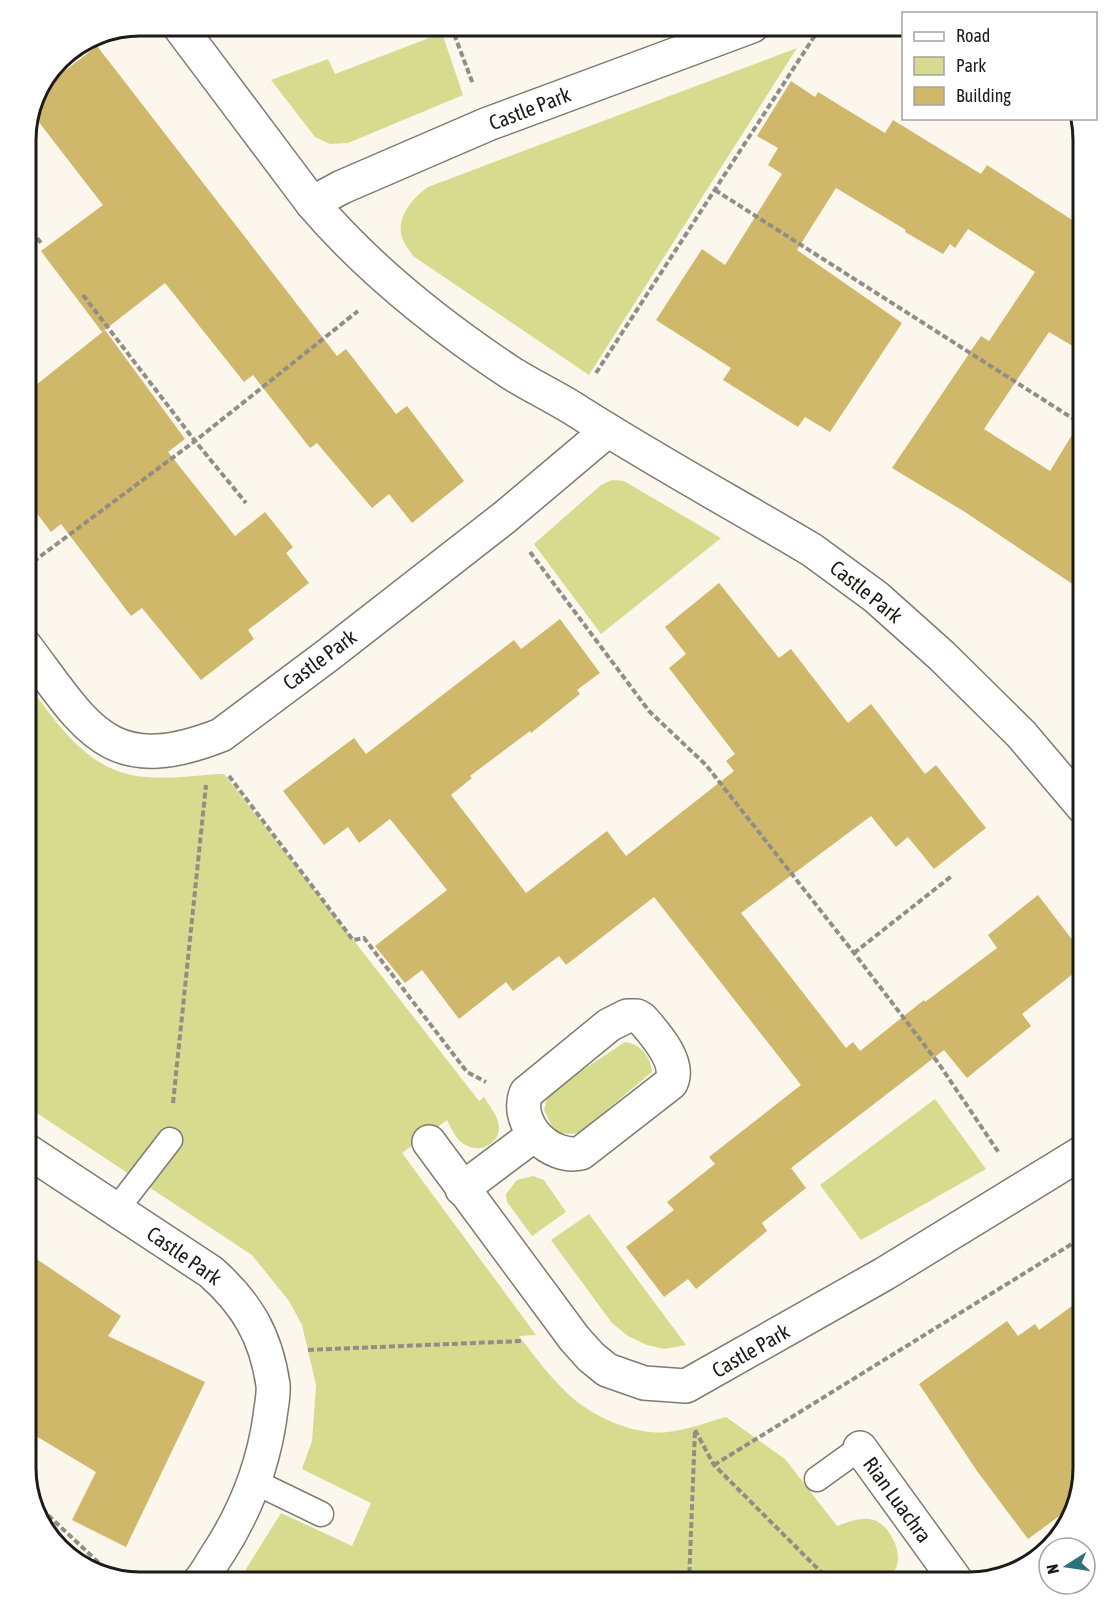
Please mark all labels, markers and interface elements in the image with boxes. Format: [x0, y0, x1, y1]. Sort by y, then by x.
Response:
legend [902, 12, 1097, 120]
text: Road [956, 25, 990, 46]
text: Park [956, 55, 986, 76]
street label: Castle Park [485, 82, 574, 135]
text: Building [956, 85, 1011, 106]
street label: Castle Park [826, 555, 907, 627]
street label: Castle Park [278, 624, 361, 695]
street label: Castle Park [143, 1221, 226, 1290]
street label: Castle Park [707, 1318, 794, 1382]
street label: Rian Luachra [859, 1452, 937, 1547]
north arrow [1037, 1536, 1097, 1596]
text: N [1043, 1563, 1062, 1576]

